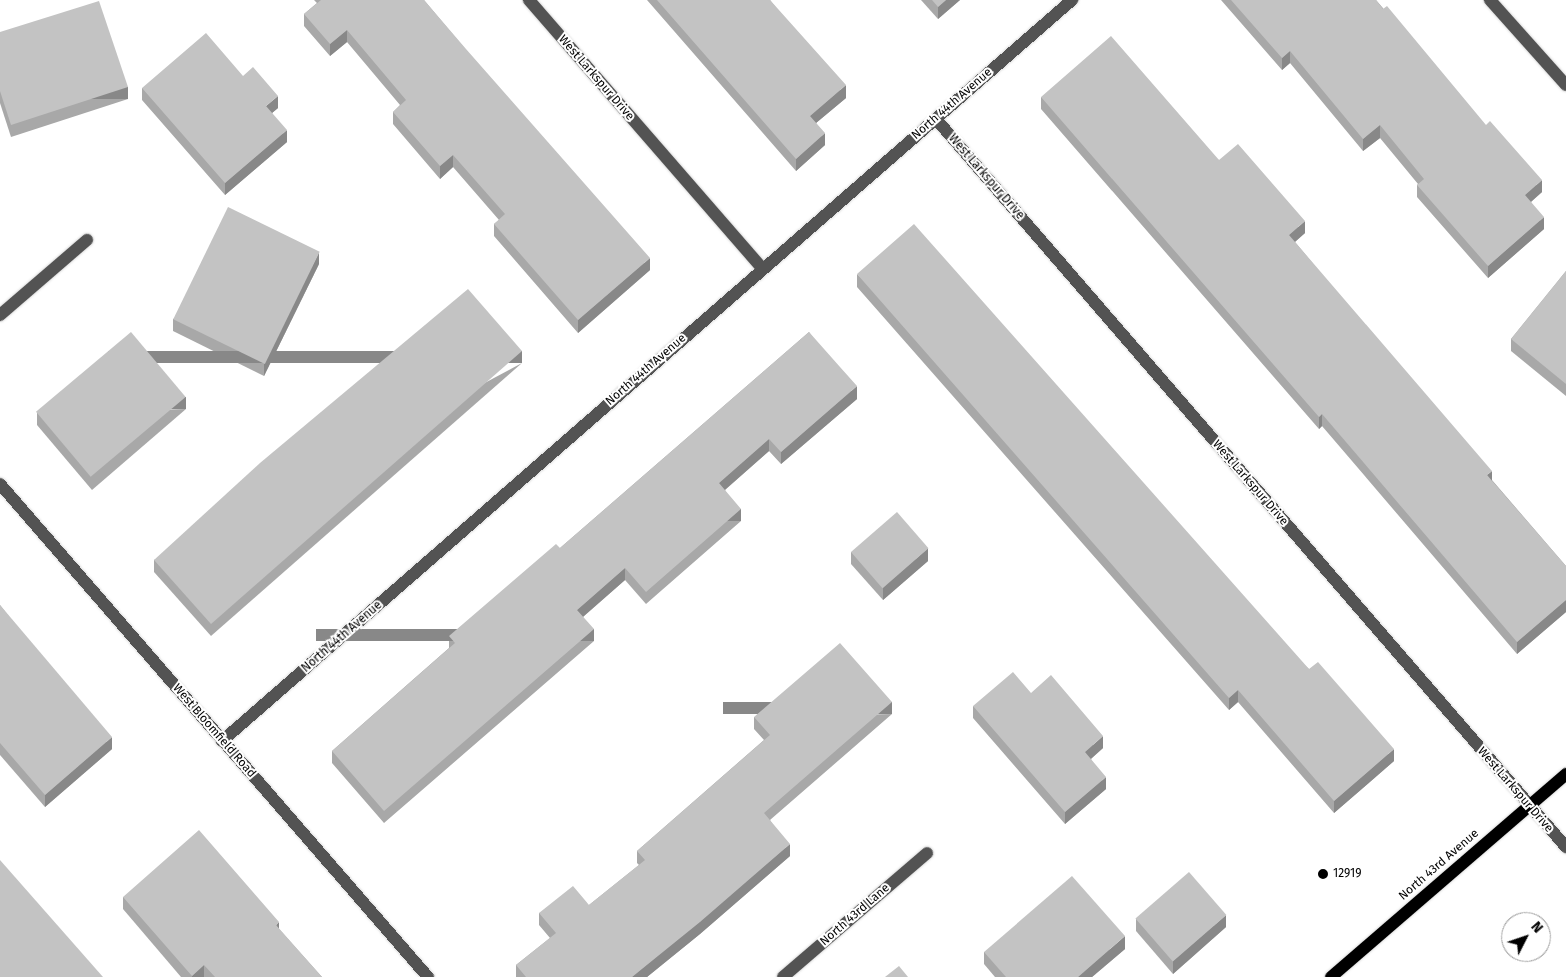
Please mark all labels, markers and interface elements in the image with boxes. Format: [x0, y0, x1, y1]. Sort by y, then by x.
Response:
street label: West Larkspur Drive [555, 32, 637, 124]
street label: North 44th Avenue [909, 65, 995, 143]
street label: West Larkspur Drive [945, 131, 1027, 223]
street label: North 44th Avenue [603, 331, 689, 409]
street label: West Larkspur Drive [1209, 437, 1291, 529]
street label: North 44th Avenue [299, 598, 385, 676]
street label: West Bloomfield Road [169, 681, 259, 781]
street label: West Larkspur Drive [1474, 744, 1556, 836]
street label: North 43rd Avenue [1396, 826, 1482, 904]
place label: 12919 [1333, 867, 1362, 881]
marker: 12919 [1317, 868, 1329, 880]
street label: North 43rd Lane [817, 881, 893, 949]
north arrow [1501, 912, 1551, 962]
text: N [1527, 918, 1546, 937]

